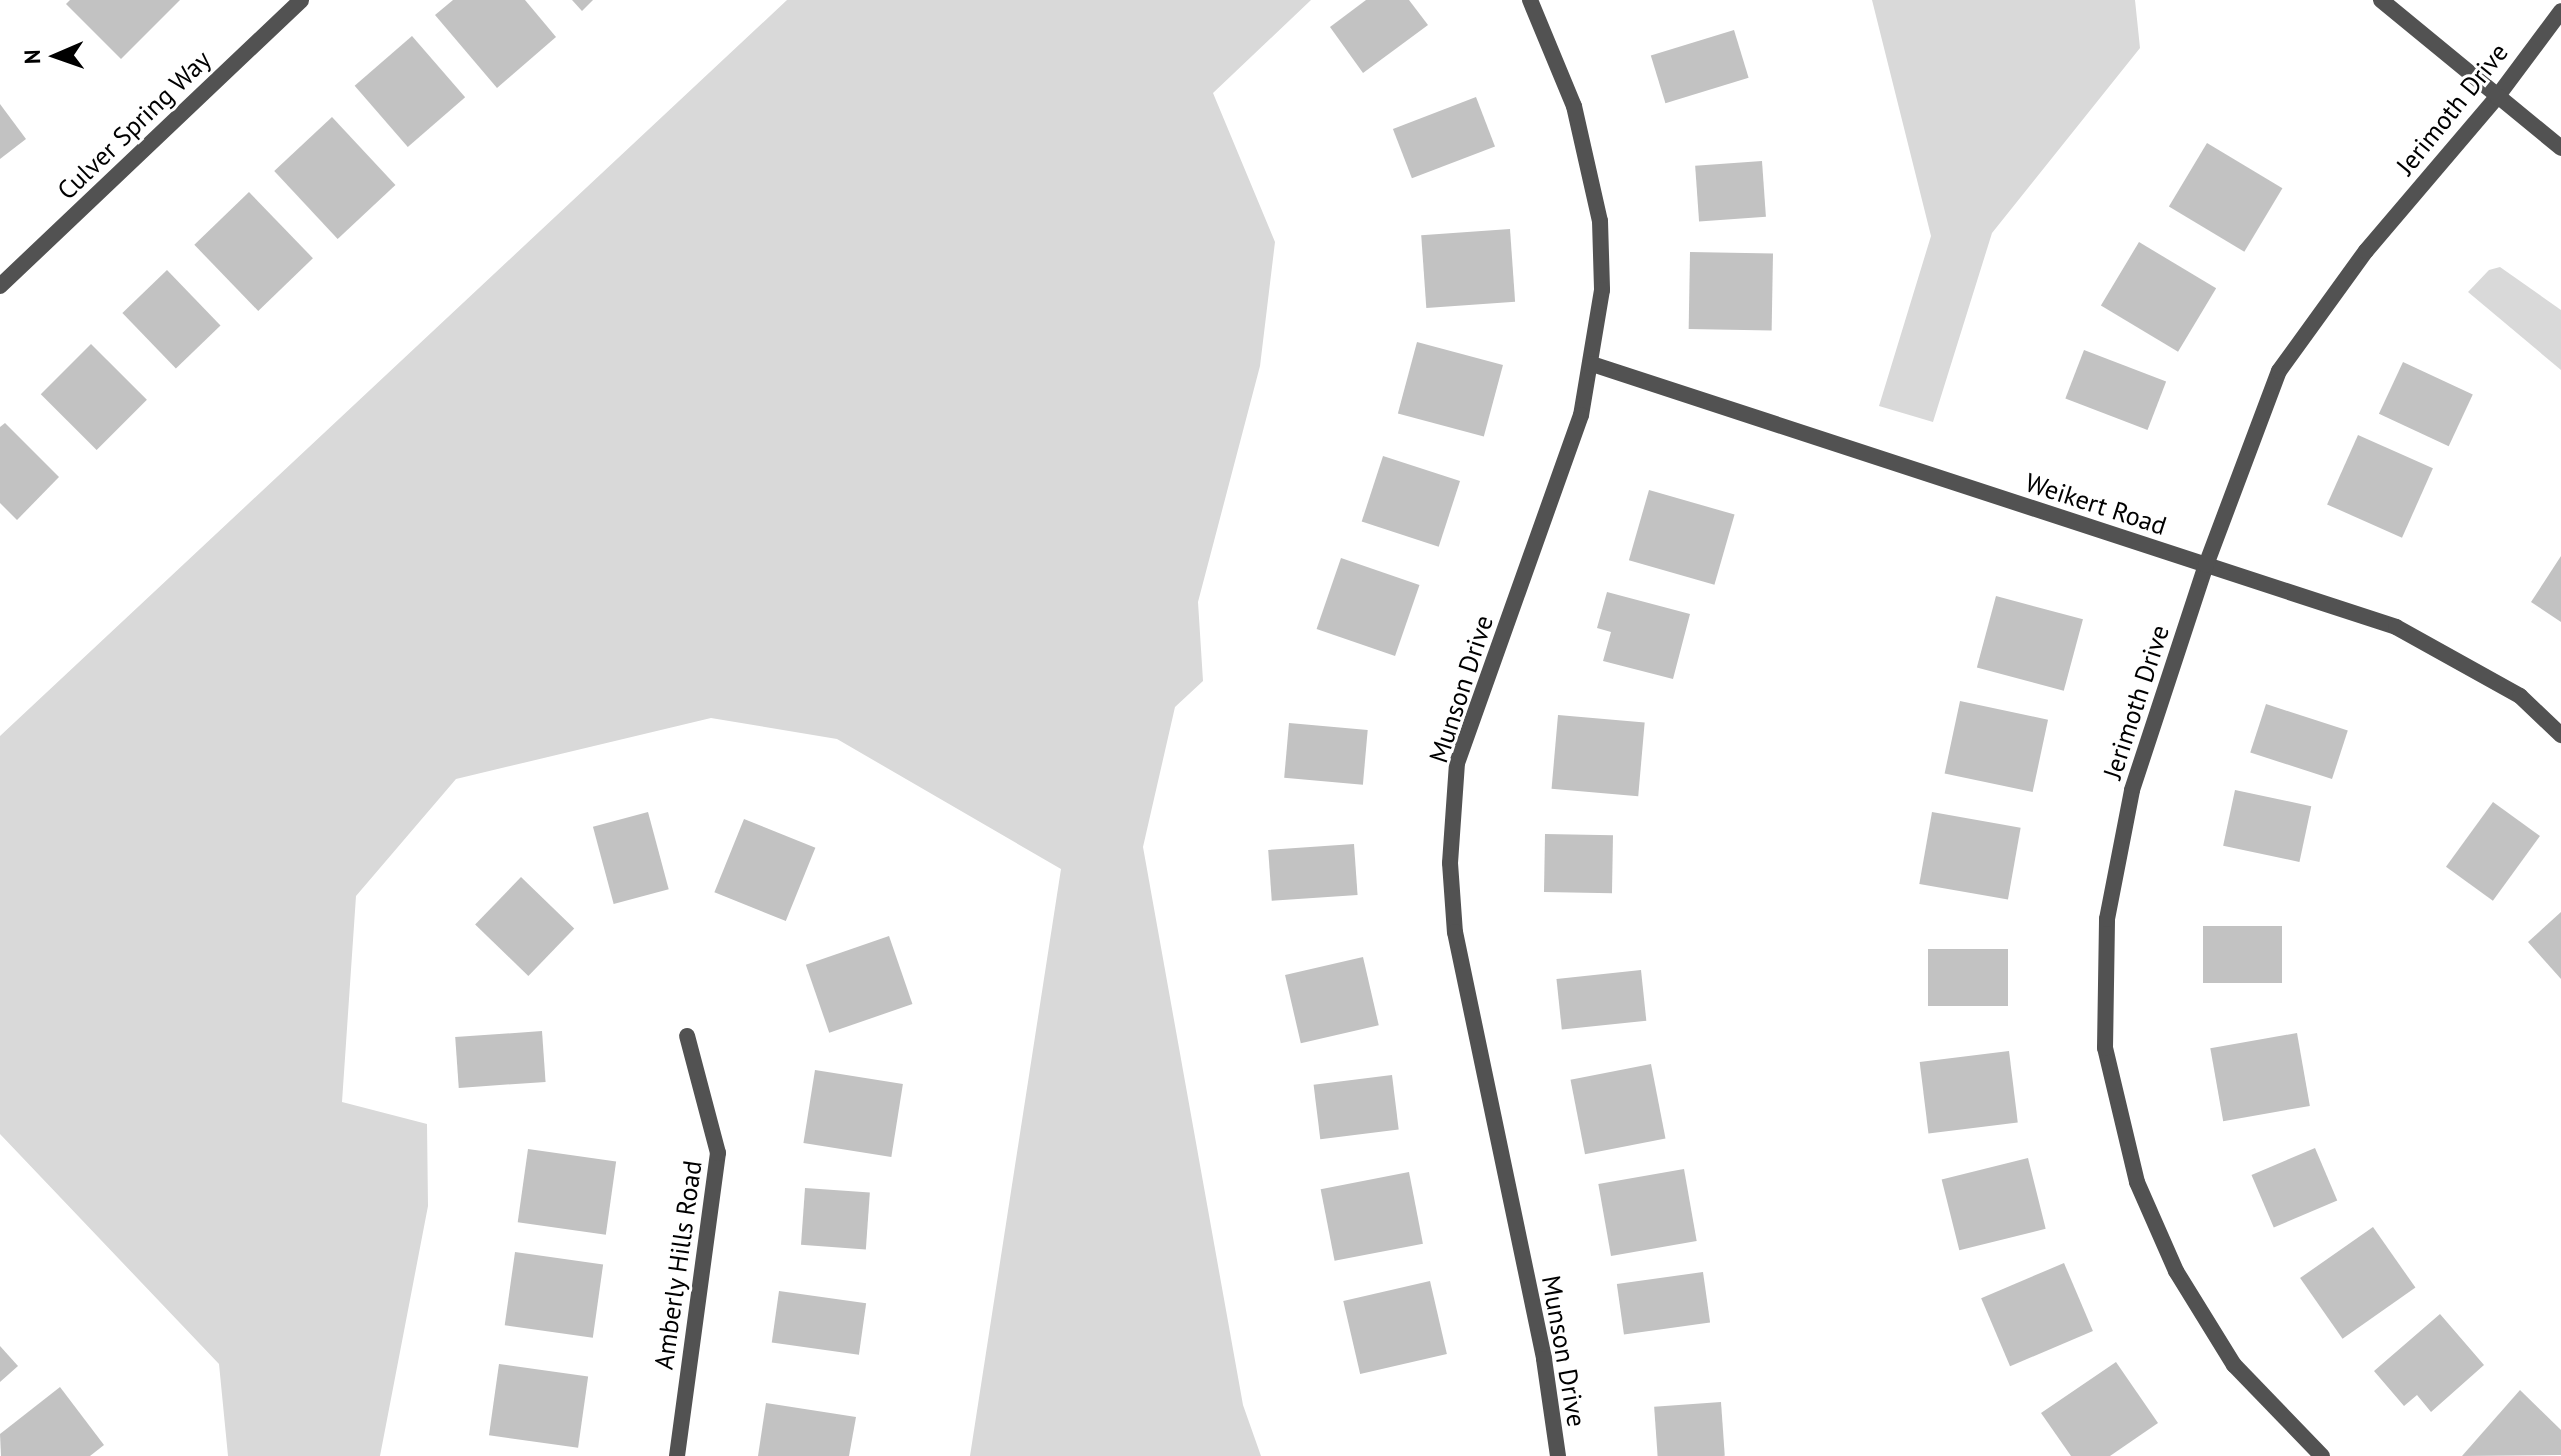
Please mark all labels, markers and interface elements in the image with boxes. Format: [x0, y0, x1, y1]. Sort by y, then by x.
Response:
north arrow [16, 16, 96, 96]
street label: Jerimoth Drive [2390, 37, 2514, 181]
street label: Culver Spring Way [51, 44, 217, 206]
text: N [18, 49, 46, 65]
street label: Weikert Road [2022, 467, 2170, 541]
street label: Munson Drive [1423, 611, 1499, 767]
street label: Jerimoth Drive [2096, 621, 2176, 783]
street label: Amberly Hills Road [648, 1158, 708, 1372]
street label: Munson Drive [1535, 1273, 1593, 1429]

